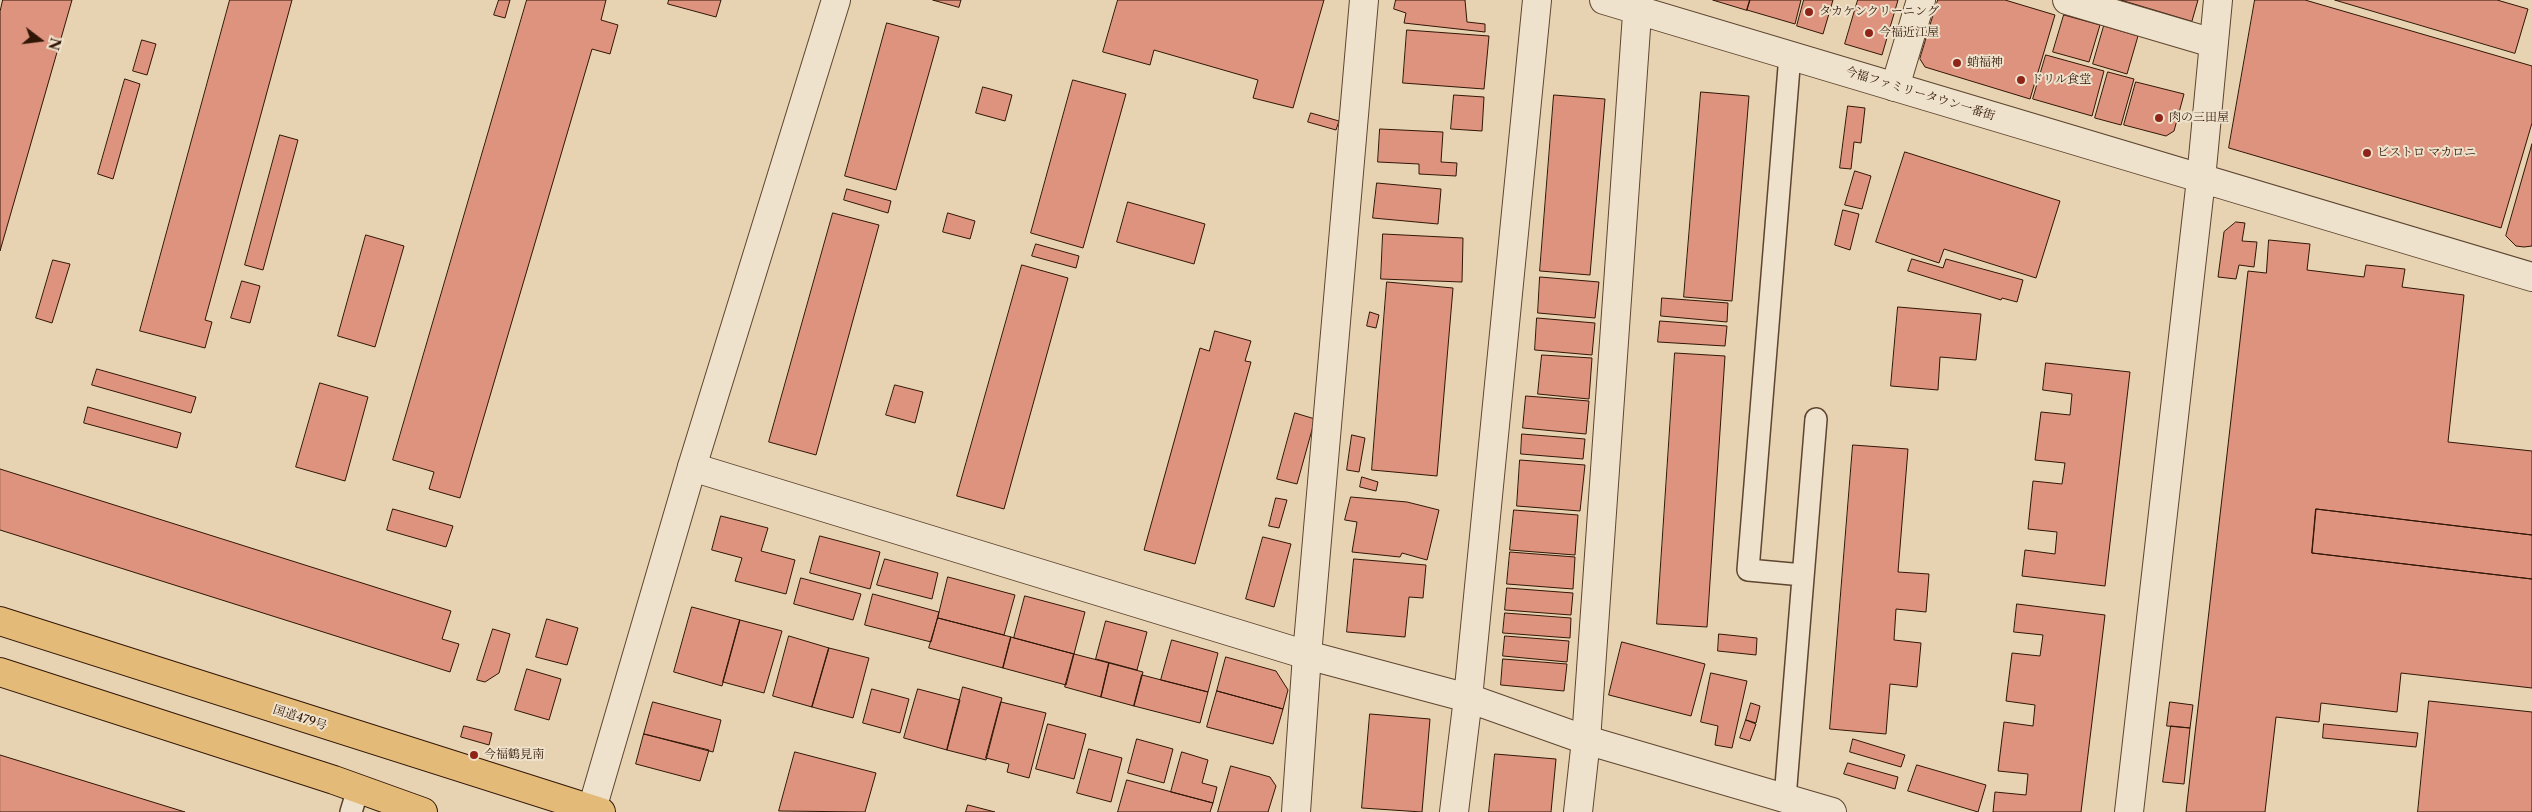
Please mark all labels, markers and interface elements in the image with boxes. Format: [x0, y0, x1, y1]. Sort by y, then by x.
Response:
place label: タカケンクリーニング [1819, 5, 1939, 19]
marker: タカケンクリーニング [1803, 6, 1815, 18]
north arrow [15, 15, 65, 65]
place label: 今福近江屋 [1879, 26, 1939, 40]
marker: 今福近江屋 [1863, 27, 1875, 39]
text: N [44, 36, 65, 52]
place label: 蛸福神 [1967, 56, 2003, 70]
marker: 蛸福神 [1951, 57, 1963, 69]
street label: 今福ファミリータウン一番街 [1843, 64, 1997, 124]
place label: ドリル食堂 [2031, 73, 2091, 87]
marker: ドリル食堂 [2015, 74, 2027, 86]
place label: 肉の三田屋 [2169, 111, 2229, 125]
marker: 肉の三田屋 [2153, 112, 2165, 124]
place label: ビストロ マカロニ [2377, 146, 2476, 160]
marker: ビストロ マカロニ [2361, 147, 2373, 159]
street label: 国道479号 [271, 703, 329, 733]
place label: 今福鶴見南 [484, 748, 544, 762]
marker: 今福鶴見南 [468, 749, 480, 761]

